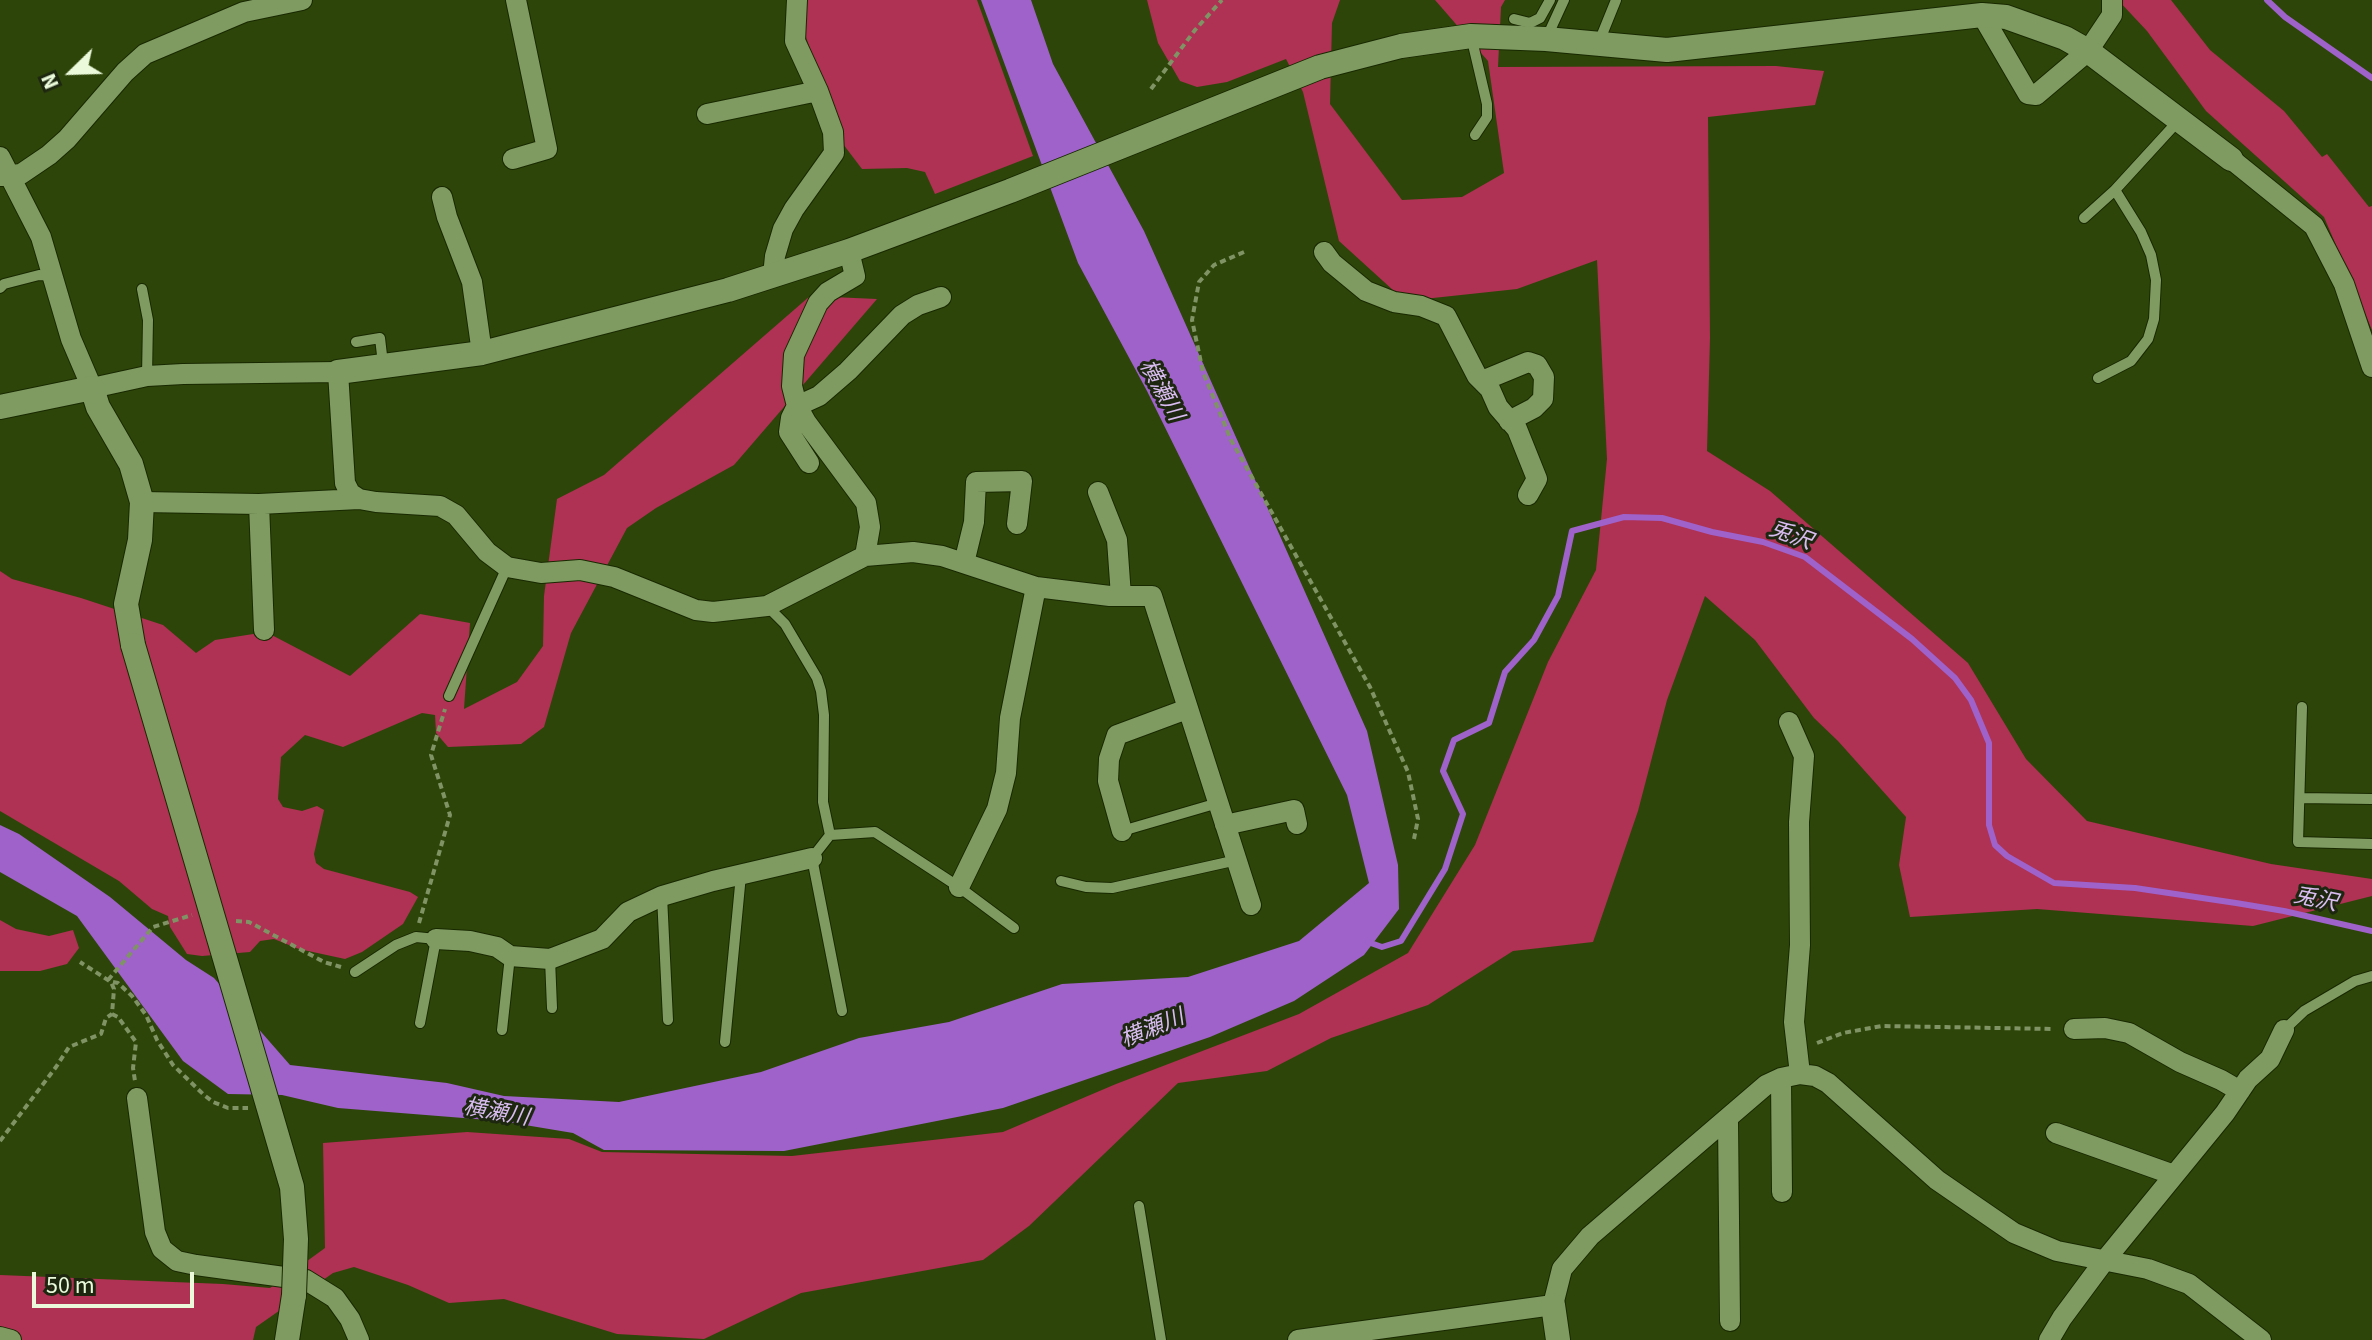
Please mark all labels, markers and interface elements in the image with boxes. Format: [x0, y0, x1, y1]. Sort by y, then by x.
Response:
north arrow [32, 32, 112, 112]
text: N [32, 68, 67, 94]
water label: 横瀬川 [1132, 356, 1188, 426]
water label: 兎沢 [1765, 517, 1815, 557]
water label: 兎沢 [2291, 884, 2339, 918]
water label: 横瀬川 [1117, 1005, 1189, 1055]
water label: 横瀬川 [461, 1095, 531, 1133]
scale bar [36, 1256, 198, 1306]
text: 50 m [46, 1268, 95, 1303]

